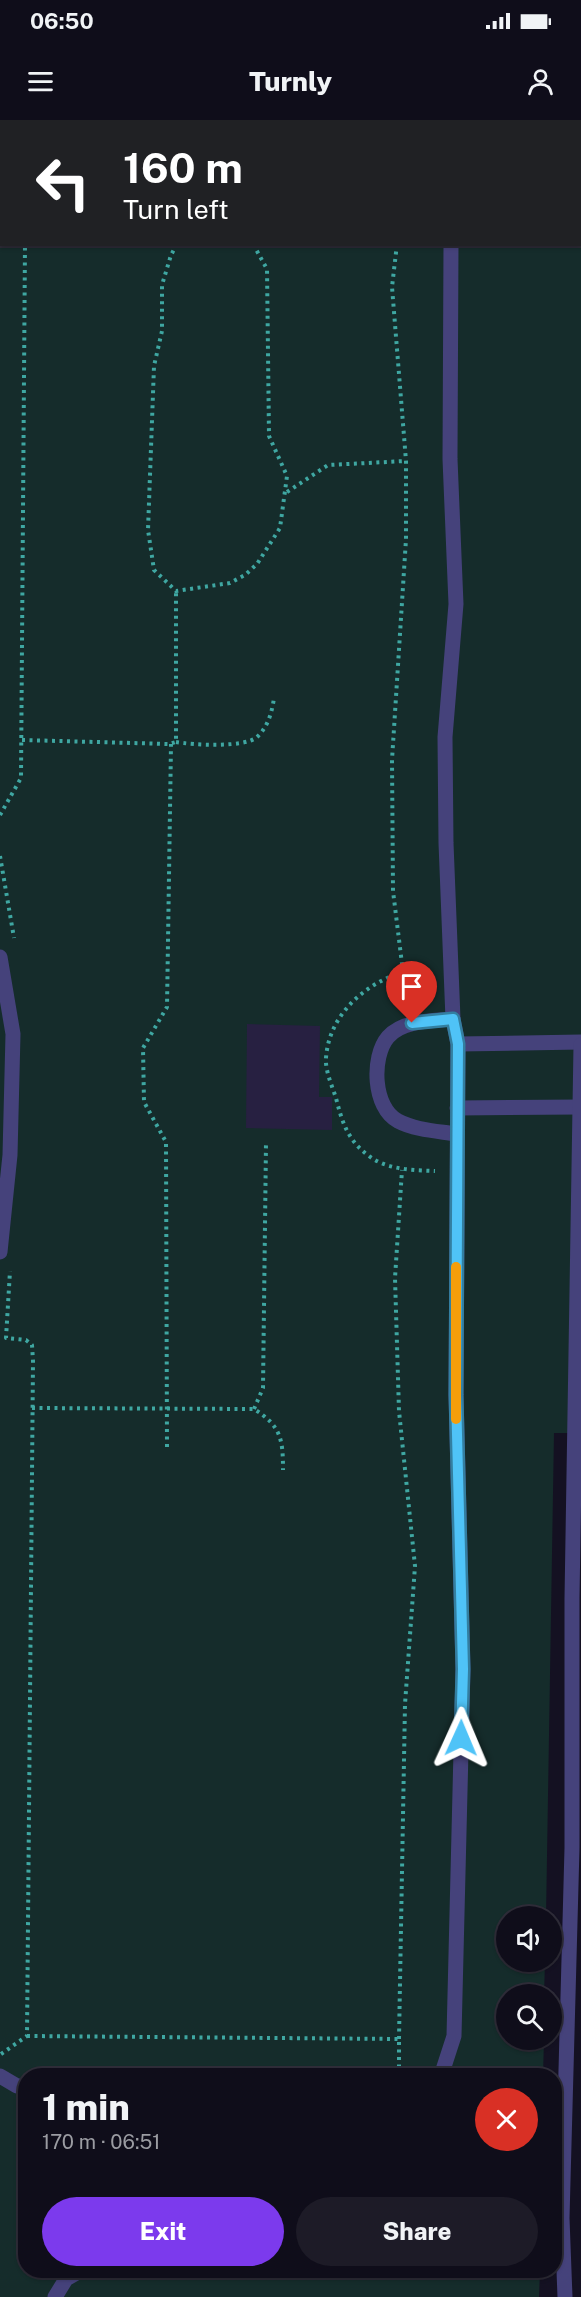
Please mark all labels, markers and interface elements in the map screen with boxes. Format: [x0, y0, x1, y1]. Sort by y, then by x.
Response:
text: 06:50 [30, 8, 94, 34]
icon: menu [24, 65, 57, 98]
text: Turnly [249, 65, 332, 97]
icon: person [524, 65, 557, 98]
text: 160 m [123, 143, 243, 192]
icon: left [24, 144, 102, 222]
text: Turn left [123, 193, 229, 225]
pin [386, 961, 437, 1023]
icon: arrive [395, 970, 428, 1003]
position arrow [429, 1706, 493, 1770]
map controls [496, 1906, 562, 2050]
button: sound [496, 1906, 562, 1972]
button: search [496, 1984, 562, 2050]
text: 1 min [42, 2086, 130, 2128]
button: close [475, 2088, 538, 2151]
text: 170 m · 06:51 [42, 2130, 160, 2154]
button: Exit [42, 2197, 284, 2266]
button: Share [296, 2197, 538, 2266]

